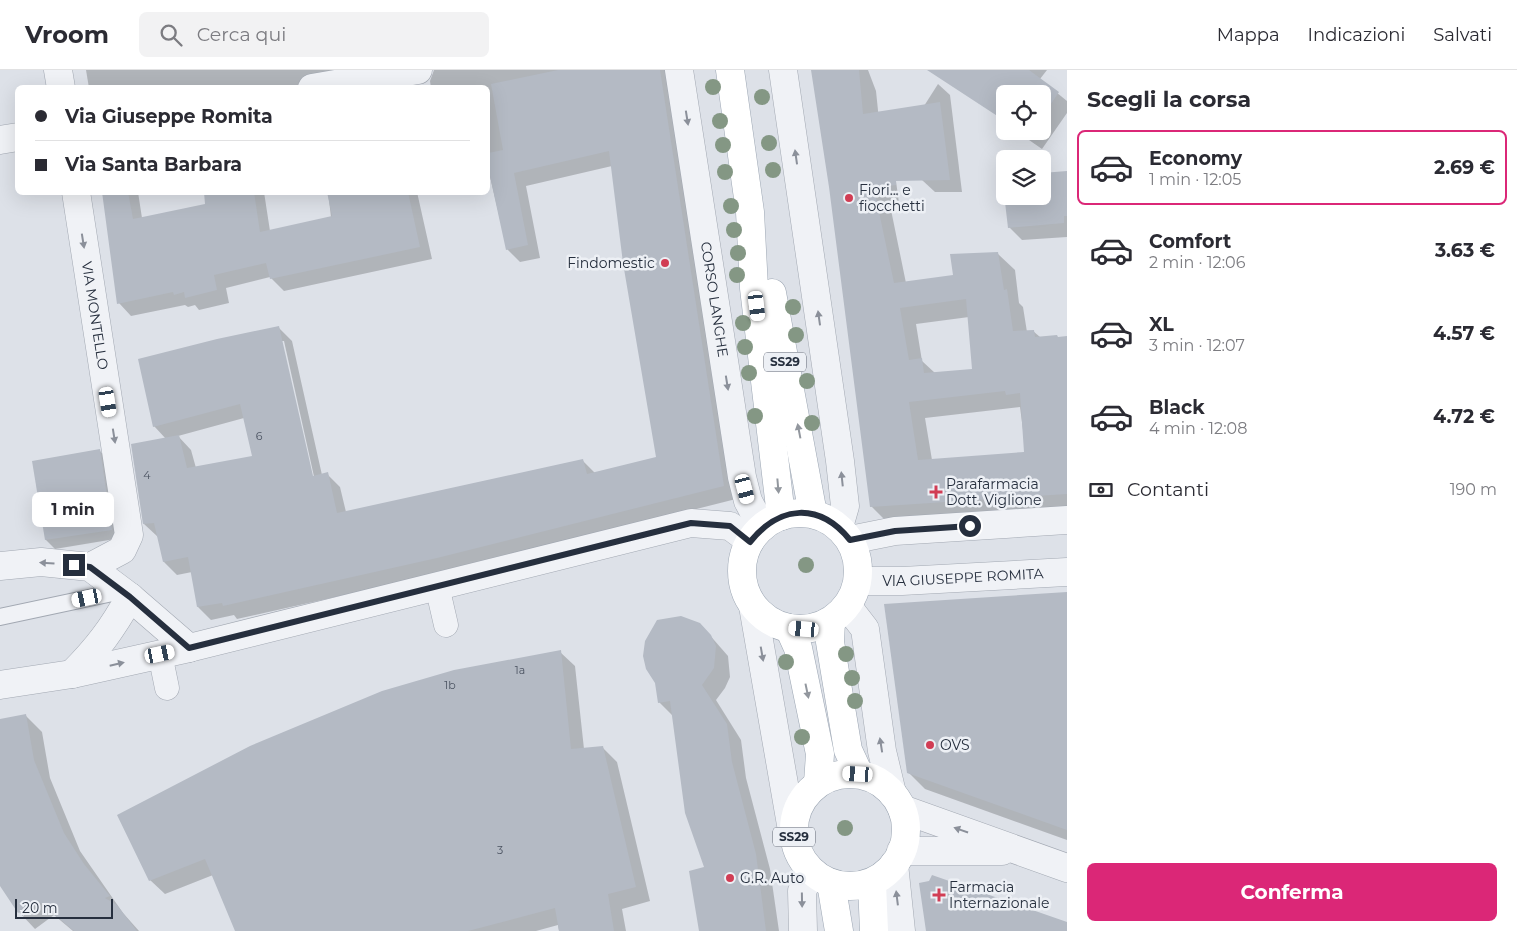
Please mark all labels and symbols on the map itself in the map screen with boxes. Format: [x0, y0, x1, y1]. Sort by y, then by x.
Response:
one-way arrow [683, 111, 691, 127]
one-way arrow [792, 149, 800, 165]
place label: Fiori... e fiocchetti [859, 181, 925, 215]
marker: Fiori... e fiocchetti [843, 192, 855, 204]
one-way arrow [80, 233, 88, 249]
street label: CORSO LANGHE [697, 240, 732, 358]
place label: Findomestic [567, 254, 655, 272]
marker: Findomestic [659, 257, 671, 269]
street label: VIA MONTELLO [78, 260, 112, 371]
car [747, 290, 766, 322]
one-way arrow [815, 310, 823, 326]
road number: SS29 [764, 352, 806, 372]
one-way arrow [724, 375, 732, 391]
car [98, 386, 117, 418]
one-way arrow [794, 423, 802, 439]
one-way arrow [110, 428, 118, 444]
house number: 6 [256, 429, 263, 443]
house number: 4 [143, 468, 151, 482]
one-way arrow [838, 471, 846, 487]
car [733, 473, 756, 505]
place label: Parafarmacia Dott. Viglione [946, 475, 1041, 509]
one-way arrow [775, 479, 783, 495]
marker: Parafarmacia Dott. Viglione [930, 486, 942, 498]
callout: 1 min [33, 492, 115, 528]
route start [959, 515, 981, 537]
route end [63, 554, 85, 576]
one-way arrow [38, 559, 54, 567]
street label: VIA GIUSEPPE ROMITA [882, 564, 1045, 590]
car [70, 588, 103, 608]
car [788, 620, 819, 638]
car [143, 644, 176, 664]
one-way arrow [758, 646, 766, 662]
one-way arrow [109, 660, 124, 668]
house number: 1a [515, 663, 525, 677]
house number: 1b [444, 678, 456, 692]
one-way arrow [803, 684, 811, 699]
place label: OVS [940, 736, 970, 754]
one-way arrow [877, 737, 885, 753]
marker: OVS [924, 739, 936, 751]
car [842, 766, 873, 782]
one-way arrow [953, 825, 968, 833]
road number: SS29 [773, 828, 815, 846]
house number: 3 [497, 843, 503, 857]
place label: G.R. Auto [740, 869, 804, 887]
marker: G.R. Auto [724, 872, 736, 884]
place label: Farmacia Internazionale [949, 878, 1049, 912]
one-way arrow [893, 889, 901, 905]
marker: Farmacia Internazionale [933, 889, 945, 901]
one-way arrow [798, 892, 806, 908]
scale bar [15, 896, 112, 919]

